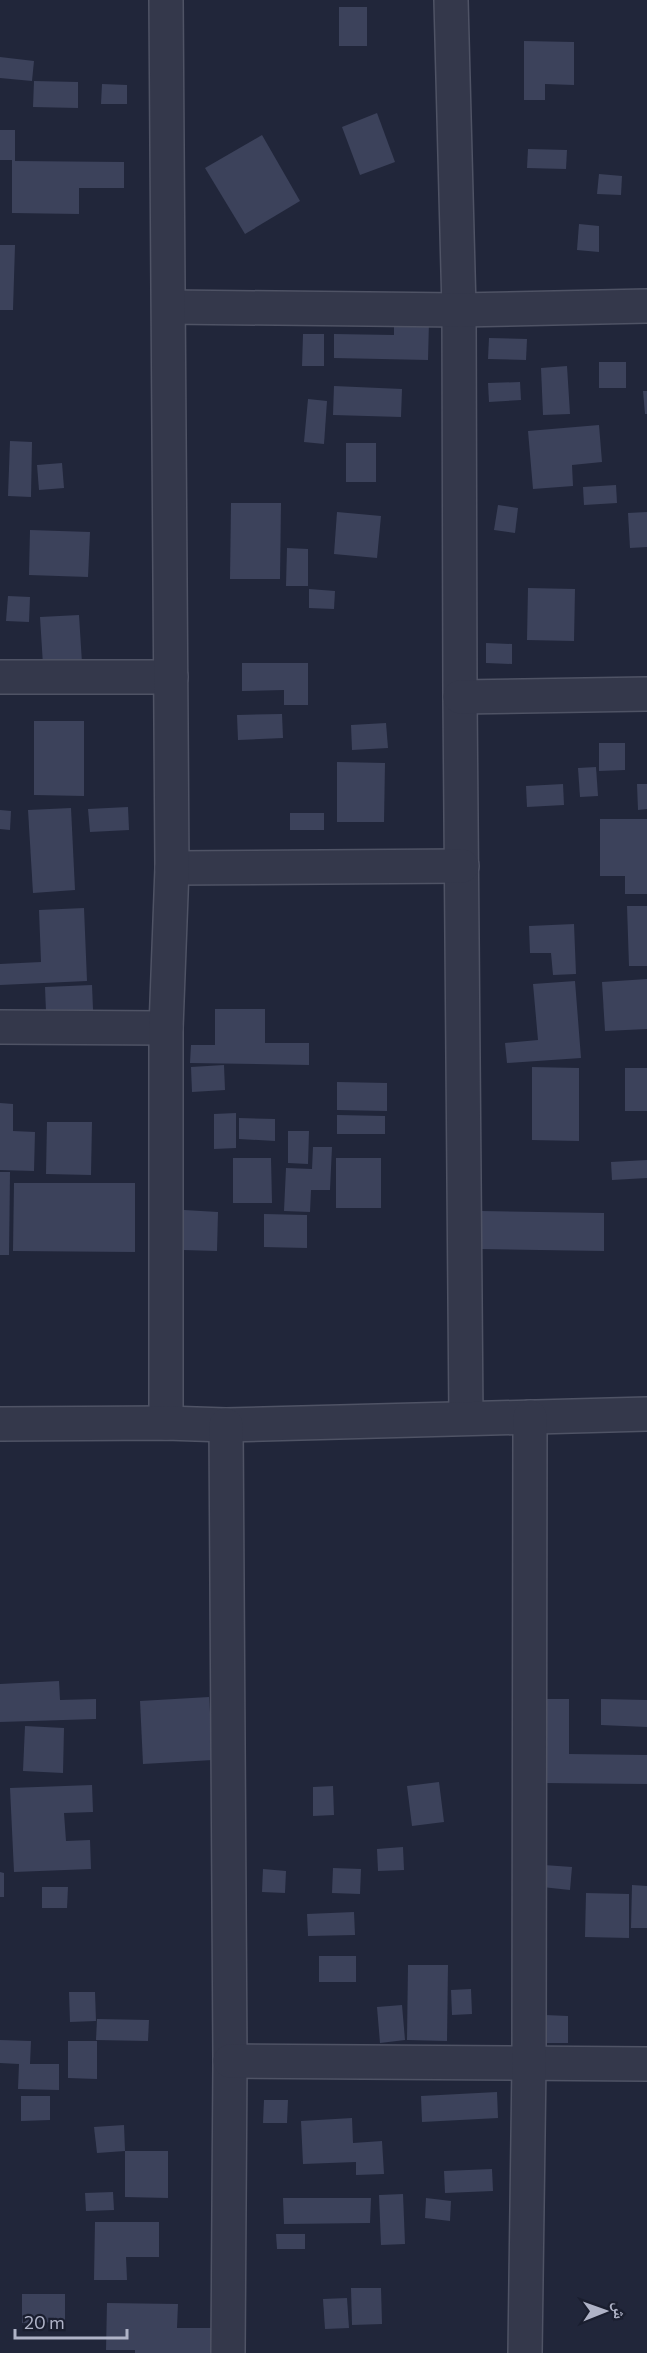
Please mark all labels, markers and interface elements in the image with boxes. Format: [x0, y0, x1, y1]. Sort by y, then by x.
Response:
north arrow [575, 2281, 635, 2341]
scale bar [15, 2302, 128, 2340]
text: ش [610, 2302, 630, 2319]
text: 20 m [24, 2311, 65, 2333]

